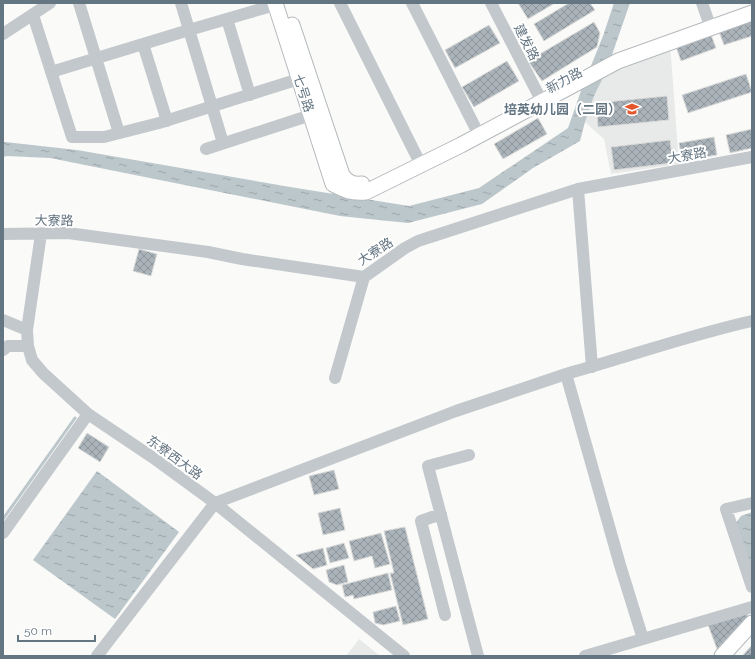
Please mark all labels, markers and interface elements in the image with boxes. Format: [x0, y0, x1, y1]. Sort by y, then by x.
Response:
street label: 建发路 [511, 21, 542, 63]
street label: 新力路 [543, 65, 585, 96]
street label: 七号路 [290, 72, 317, 114]
school or university icon: 培英幼儿园（二园） [624, 101, 640, 117]
place label: 培英幼儿园（二园） [504, 102, 621, 117]
street label: 大寮路 [667, 145, 708, 166]
street label: 大寮路 [34, 213, 74, 228]
street label: 大寮路 [355, 235, 396, 268]
street label: 东寮西大路 [144, 432, 205, 483]
scale bar [18, 617, 95, 643]
text: 50 m [24, 624, 52, 638]

